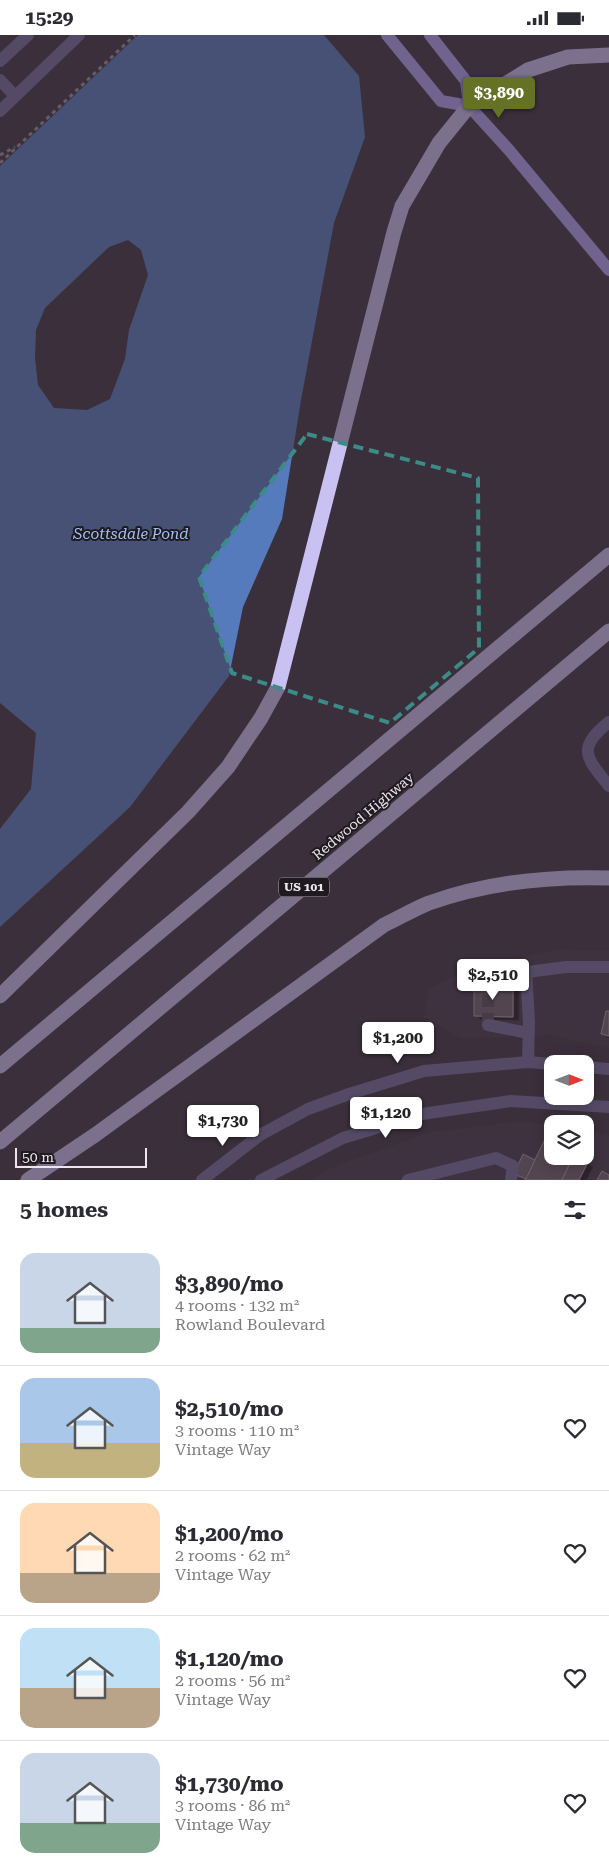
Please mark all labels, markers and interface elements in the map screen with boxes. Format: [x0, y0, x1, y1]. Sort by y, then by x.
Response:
text: 15:29 [25, 6, 74, 29]
pin: $3,890 [458, 77, 540, 119]
text: $3,890 [474, 83, 524, 102]
water label: Scottsdale Pond [72, 525, 189, 543]
street label: Redwood Highway [309, 769, 417, 863]
road number: US 101 [279, 877, 329, 897]
pin: $2,510 [452, 959, 534, 1001]
text: $2,510 [468, 965, 518, 984]
pin: $1,200 [357, 1021, 439, 1064]
text: $1,200 [373, 1028, 423, 1047]
north arrow [544, 1055, 594, 1105]
map controls [544, 1055, 594, 1165]
pin: $1,120 [345, 1097, 427, 1139]
text: $1,120 [361, 1103, 411, 1122]
pin: $1,730 [182, 1105, 264, 1147]
text: $1,730 [198, 1111, 248, 1130]
button: layers [544, 1115, 594, 1165]
scale bar [15, 1145, 148, 1168]
text: 50 m [22, 1149, 54, 1165]
icon: filters [561, 1196, 589, 1224]
text: 5 homes [20, 1198, 108, 1222]
text: $3,890/mo [175, 1272, 284, 1296]
icon: home [60, 1273, 120, 1333]
icon: heart [561, 1289, 589, 1317]
text: 4 rooms · 132 m² [175, 1296, 299, 1315]
text: Rowland Boulevard [175, 1315, 325, 1334]
text: $2,510/mo [175, 1397, 284, 1421]
icon: home [60, 1398, 120, 1458]
icon: heart [561, 1414, 589, 1442]
text: 3 rooms · 110 m² [175, 1421, 299, 1440]
text: Vintage Way [175, 1440, 271, 1459]
text: $1,200/mo [175, 1522, 284, 1546]
icon: home [60, 1523, 120, 1583]
icon: heart [561, 1539, 589, 1567]
text: 2 rooms · 62 m² [175, 1546, 290, 1565]
text: Vintage Way [175, 1565, 271, 1584]
text: $1,120/mo [175, 1647, 284, 1671]
icon: home [60, 1648, 120, 1708]
icon: heart [561, 1664, 589, 1692]
text: 2 rooms · 56 m² [175, 1671, 290, 1690]
text: Vintage Way [175, 1690, 271, 1709]
text: $1,730/mo [175, 1772, 284, 1796]
icon: home [60, 1773, 120, 1833]
icon: heart [561, 1789, 589, 1817]
text: 3 rooms · 86 m² [175, 1796, 290, 1815]
text: Vintage Way [175, 1815, 271, 1834]

